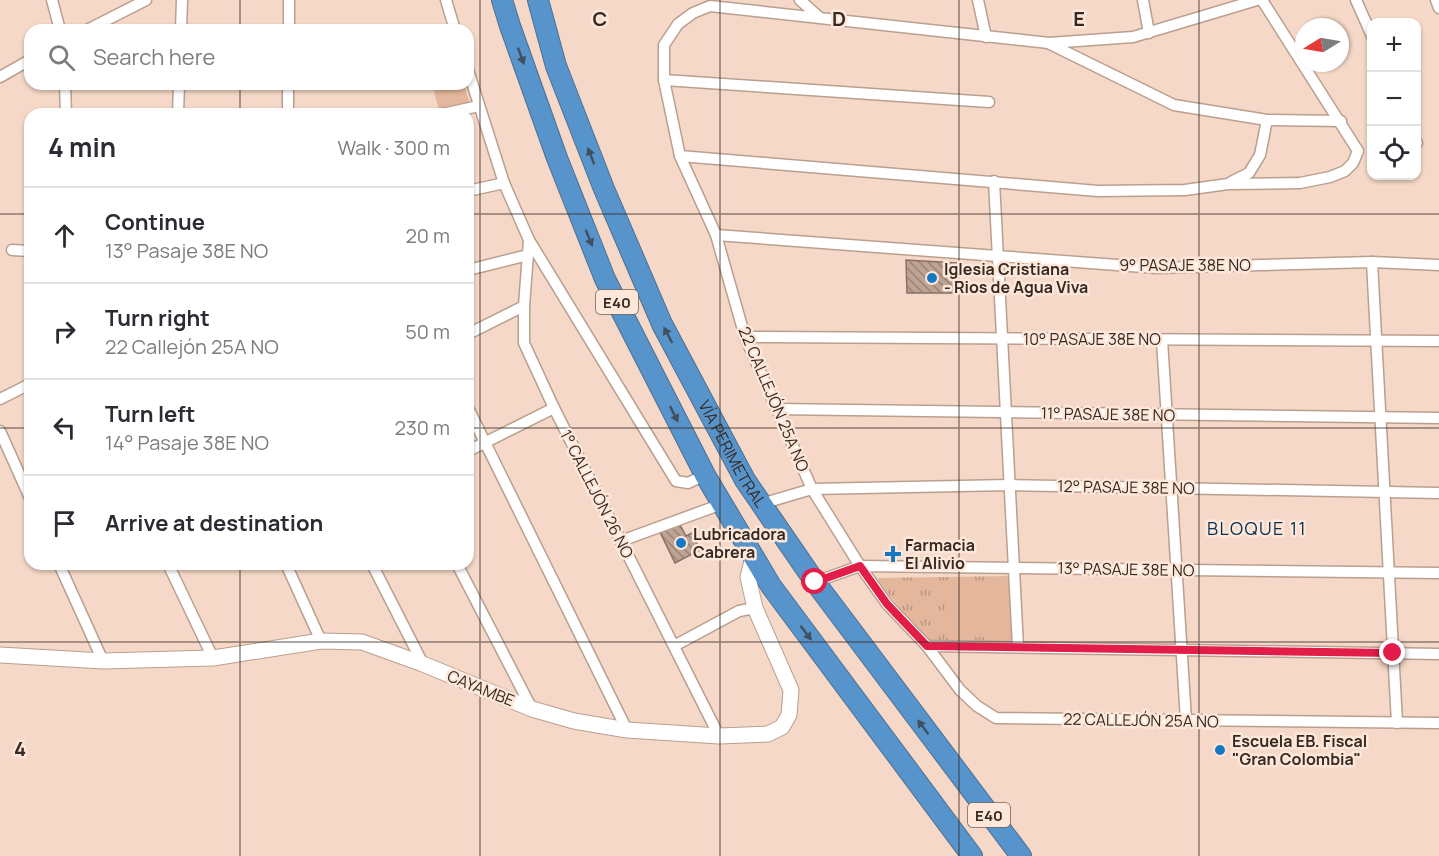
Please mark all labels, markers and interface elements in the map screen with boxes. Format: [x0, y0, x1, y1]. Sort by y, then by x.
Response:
text: C [593, 5, 607, 32]
text: D [832, 5, 846, 32]
text: E [1073, 5, 1085, 32]
north arrow [1295, 18, 1349, 72]
map controls [1367, 18, 1421, 180]
button: + [1367, 18, 1421, 72]
search box [24, 24, 474, 90]
icon: search [45, 41, 78, 74]
text: Search here [93, 42, 215, 72]
one-way arrow [516, 47, 526, 65]
button: − [1367, 72, 1421, 126]
button: locate [1367, 126, 1421, 180]
text: 4 min [48, 129, 116, 165]
text: Walk · 300 m [338, 134, 450, 161]
one-way arrow [586, 147, 596, 165]
text: Continue [105, 207, 205, 237]
icon: ahead [48, 219, 81, 252]
text: 20 m [405, 222, 450, 249]
one-way arrow [585, 229, 594, 247]
text: 13° Pasaje 38E NO [105, 237, 268, 264]
street label: 9° PASAJE 38E NO [1119, 254, 1251, 276]
place label: Iglesia Cristiana - Rios de Agua Viva [944, 258, 1088, 298]
marker: Iglesia Cristiana - Rios de Agua Viva [925, 271, 939, 285]
road number: E40 [596, 290, 638, 314]
text: Turn right [105, 303, 210, 333]
icon: right [48, 315, 81, 348]
text: 50 m [405, 318, 450, 345]
street label: 22 CALLEJÓN 25A NO [733, 323, 815, 475]
one-way arrow [664, 327, 673, 344]
street label: 10° PASAJE 38E NO [1023, 328, 1161, 350]
text: 22 Callejón 25A NO [105, 333, 279, 360]
street label: VÍA PERIMETRAL [693, 396, 772, 512]
text: Turn left [105, 399, 195, 429]
street label: 11° PASAJE 38E NO [1041, 402, 1176, 426]
one-way arrow [669, 405, 678, 422]
icon: left [48, 411, 81, 444]
text: 230 m [394, 414, 450, 441]
street label: 1° CALLEJÓN 26 NO [555, 426, 639, 562]
text: 14° Pasaje 38E NO [105, 429, 269, 456]
street label: 12° PASAJE 38E NO [1057, 475, 1195, 499]
icon: arrive [48, 507, 81, 540]
text: Arrive at destination [105, 508, 323, 538]
district label: BLOQUE 11 [1207, 516, 1307, 540]
place label: Lubricadora Cabrera [693, 523, 786, 563]
place label: Farmacia El Alivio [905, 534, 975, 574]
marker: Lubricadora Cabrera [674, 536, 688, 550]
marker: Farmacia El Alivio [886, 547, 900, 561]
street label: 13° PASAJE 38E NO [1057, 557, 1195, 581]
route start [801, 568, 827, 594]
one-way arrow [799, 626, 811, 641]
route end [1379, 639, 1405, 665]
street label: CAYAMBE [444, 665, 518, 711]
street label: 22 CALLEJÓN 25A NO [1063, 708, 1219, 732]
one-way arrow [917, 719, 929, 734]
place label: Escuela EB. Fiscal "Gran Colombia" [1232, 730, 1367, 770]
text: 4 [14, 735, 26, 762]
marker: Escuela EB. Fiscal "Gran Colombia" [1213, 743, 1227, 757]
road number: E40 [968, 803, 1010, 827]

